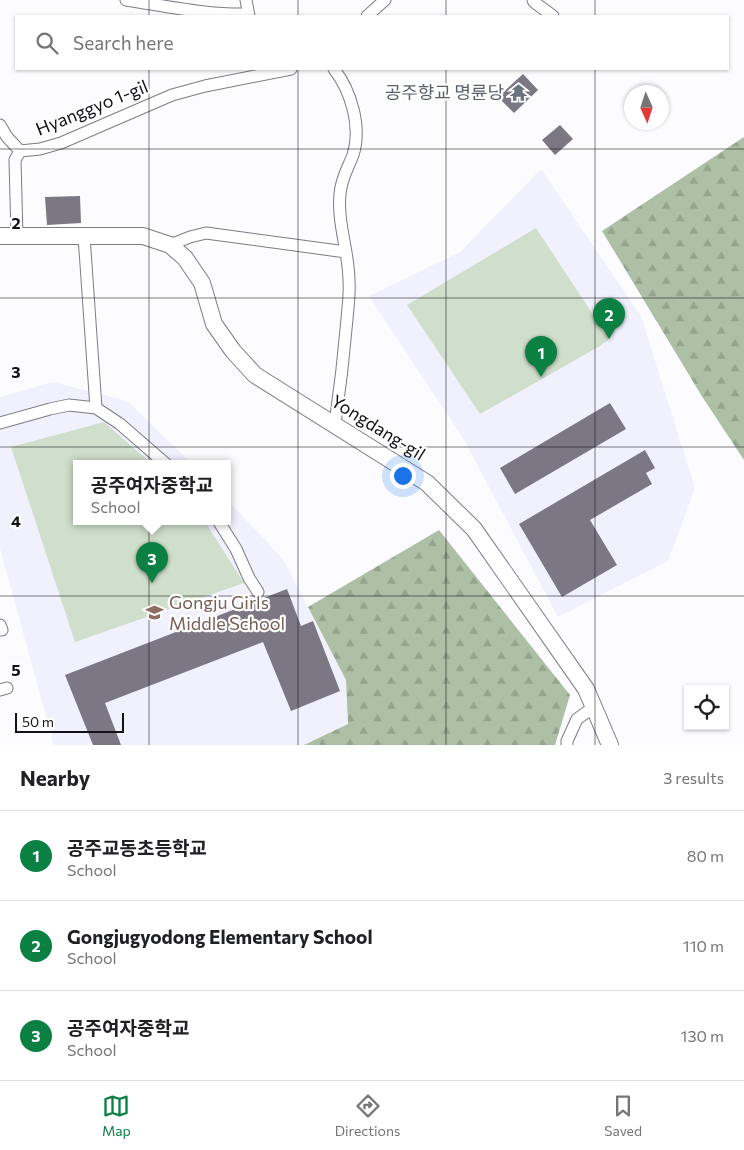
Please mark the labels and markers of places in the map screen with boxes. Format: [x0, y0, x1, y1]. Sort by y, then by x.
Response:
place label: 공주향교 명륜당 [385, 81, 504, 103]
temple icon: 공주향교 명륜당 [508, 83, 528, 103]
pin: 2 [593, 298, 625, 339]
pin: 1 [525, 336, 557, 377]
pin: 3 [136, 542, 168, 583]
place label: Gongju Girls Middle School [169, 591, 285, 634]
school or university icon: Gongju Girls Middle School [145, 603, 165, 623]

